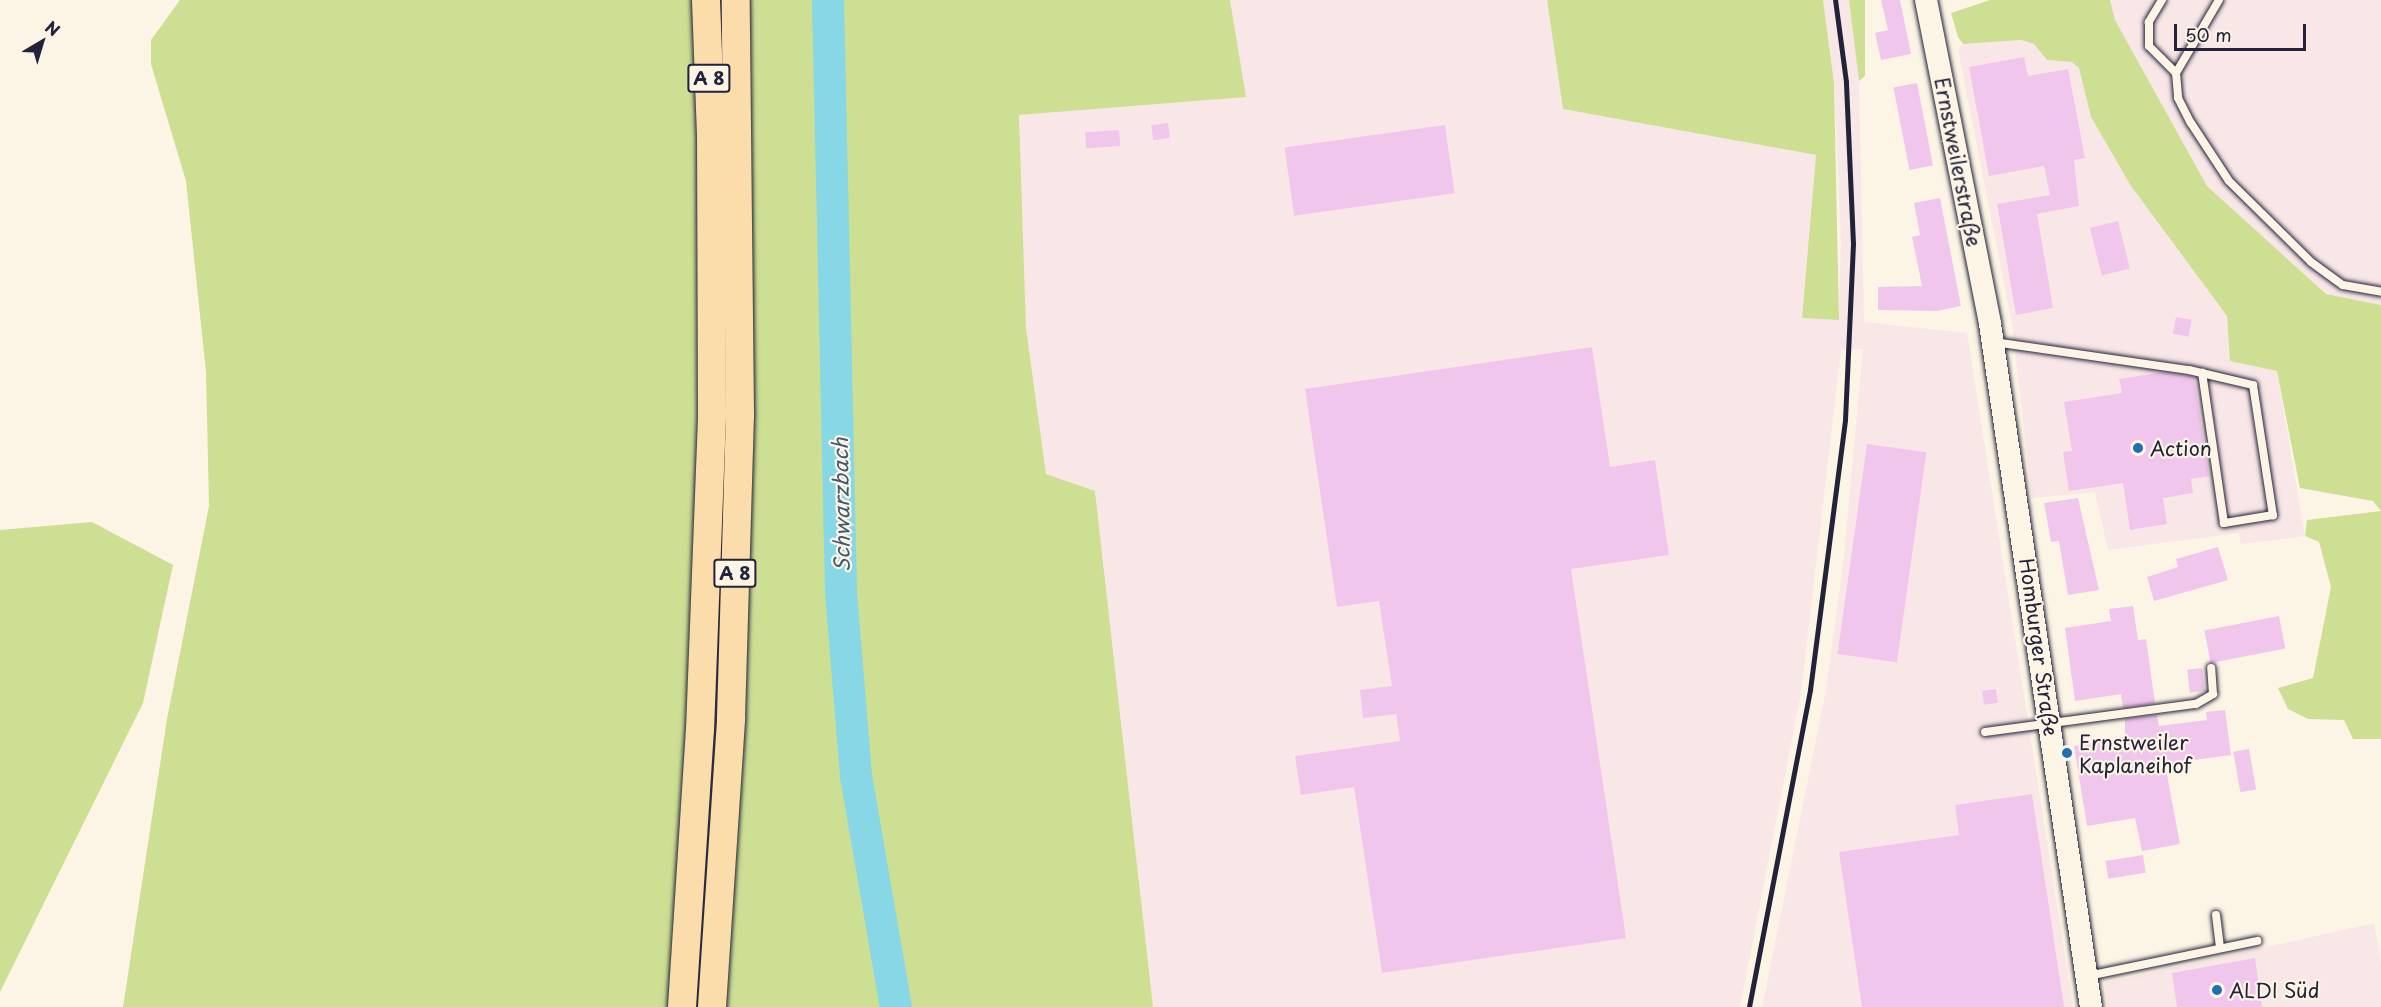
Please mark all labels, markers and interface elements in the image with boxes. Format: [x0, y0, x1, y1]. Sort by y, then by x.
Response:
north arrow [12, 12, 72, 72]
scale bar [2177, 12, 2309, 50]
text: N [41, 14, 65, 41]
text: 50 m [2185, 21, 2232, 48]
road number: A 8 [686, 63, 732, 93]
street label: Ernstweilerstraße [1930, 75, 1986, 249]
place label: Action [2150, 436, 2212, 460]
water label: Schwarzbach [826, 438, 854, 572]
marker: Action [2131, 441, 2145, 455]
street label: Homburger Straße [2015, 556, 2063, 738]
road number: A 8 [712, 558, 758, 588]
place label: Ernstweiler Kaplaneihof [2079, 730, 2191, 777]
marker: Ernstweiler Kaplaneihof [2060, 746, 2074, 760]
place label: ALDI Süd [2229, 978, 2321, 1002]
marker: ALDI Süd [2210, 983, 2224, 997]

